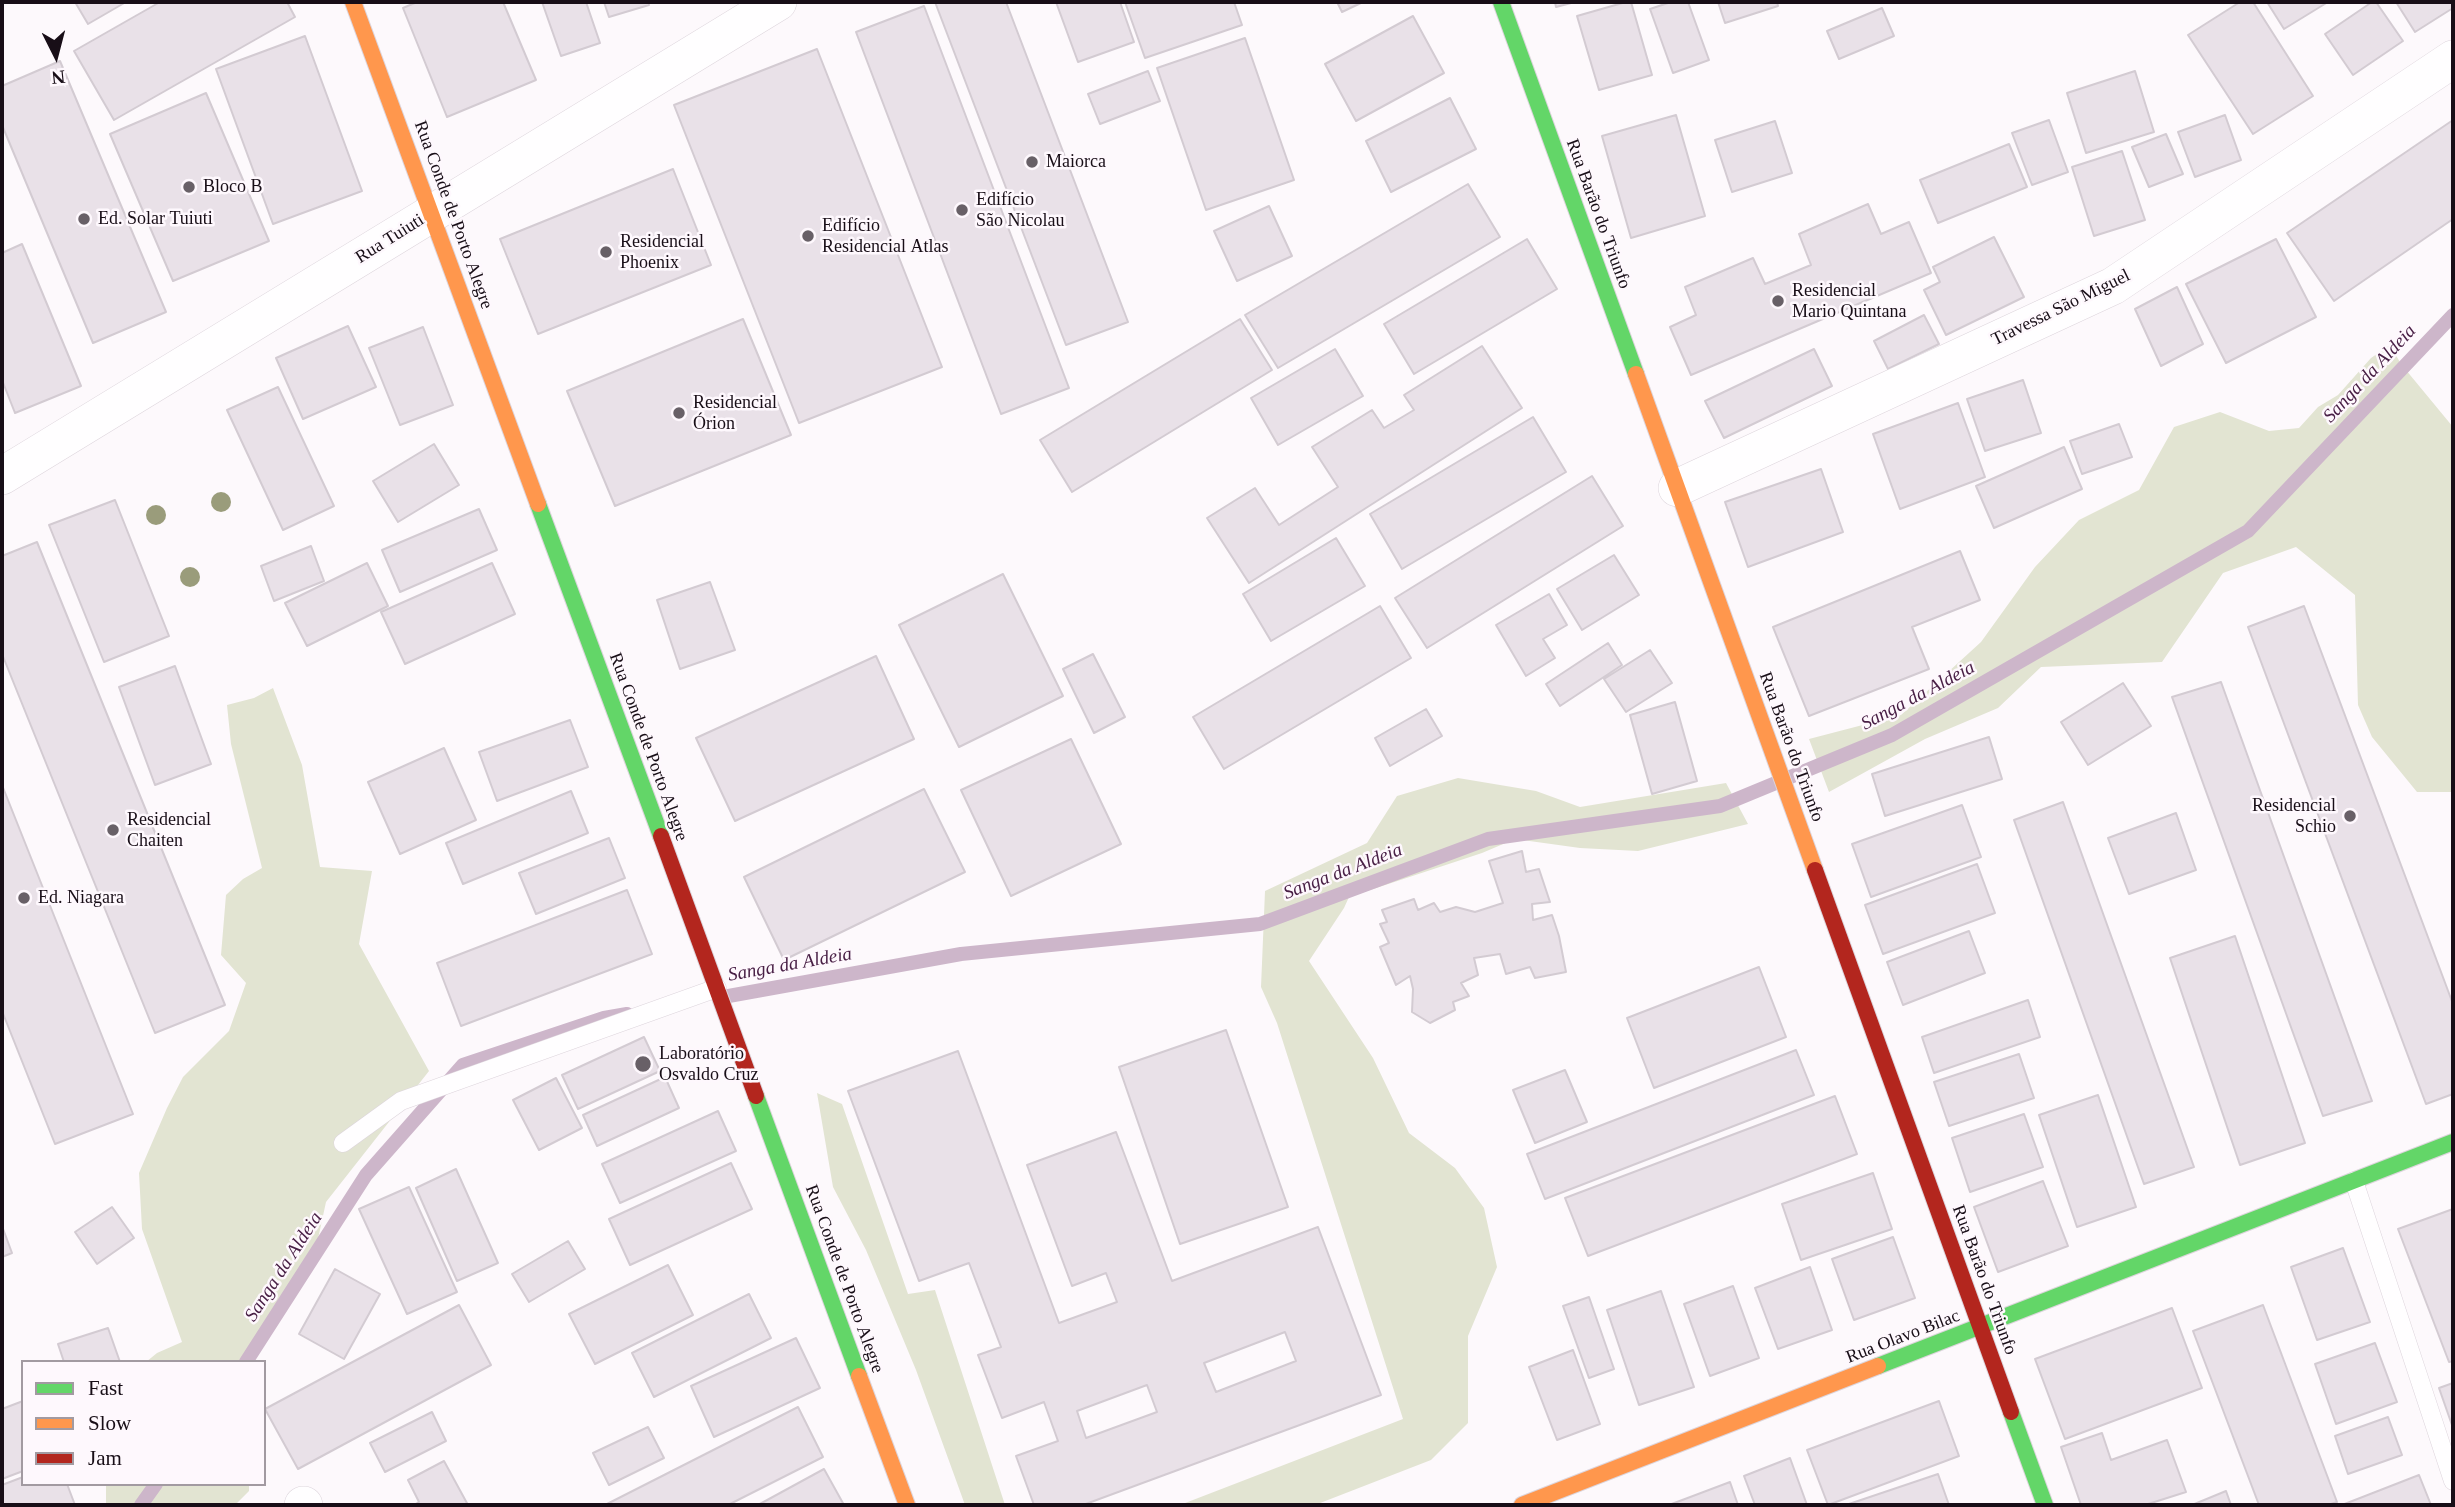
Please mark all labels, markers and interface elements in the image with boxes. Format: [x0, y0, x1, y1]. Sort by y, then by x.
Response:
north arrow [21, 21, 91, 91]
text: N [50, 66, 66, 89]
street label: Rua Conde de Porto Alegre [409, 118, 497, 312]
street label: Rua Barão do Triunfo [1561, 136, 1635, 292]
place label: Maiorca [1046, 151, 1106, 173]
marker: Maiorca [1024, 154, 1040, 170]
place label: Bloco B [203, 176, 263, 198]
marker: Bloco B [181, 179, 197, 195]
place label: Edifício São Nicolau [976, 189, 1064, 232]
marker: Edifício São Nicolau [954, 202, 970, 218]
place label: Ed. Solar Tuiuti [98, 208, 213, 230]
street label: Rua Tuiuti [352, 209, 428, 269]
marker: Ed. Solar Tuiuti [76, 211, 92, 227]
place label: Edifício Residencial Atlas [822, 215, 948, 258]
marker: Edifício Residencial Atlas [800, 228, 816, 244]
place label: Residencial Phoenix [620, 231, 704, 274]
marker: Residencial Phoenix [598, 244, 614, 260]
street label: Travessa São Miguel [1988, 265, 2134, 351]
place label: Residencial Mario Quintana [1792, 280, 1906, 322]
marker: Residencial Mario Quintana [1770, 293, 1786, 309]
water label: Sanga da Aldeia [2319, 320, 2421, 428]
place label: Residencial Órion [693, 392, 777, 434]
marker: Residencial Órion [671, 405, 687, 421]
street label: Rua Conde de Porto Alegre [604, 650, 692, 844]
water label: Sanga da Aldeia [1857, 656, 1979, 736]
street label: Rua Barão do Triunfo [1754, 669, 1828, 825]
place label: Residencial Schio [2252, 795, 2336, 838]
marker: Residencial Schio [2342, 808, 2358, 824]
place label: Residencial Chaiten [127, 809, 211, 852]
marker: Residencial Chaiten [105, 822, 121, 838]
water label: Sanga da Aldeia [1280, 839, 1406, 905]
place label: Ed. Niagara [38, 887, 124, 909]
marker: Ed. Niagara [16, 890, 32, 906]
water label: Sanga da Aldeia [726, 943, 854, 987]
place label: Laboratório Osvaldo Cruz [659, 1043, 758, 1086]
marker: Laboratório Osvaldo Cruz [633, 1054, 653, 1074]
street label: Rua Conde de Porto Alegre [800, 1182, 888, 1376]
street label: Rua Barão do Triunfo [1947, 1202, 2021, 1358]
water label: Sanga da Aldeia [240, 1208, 328, 1326]
street label: Rua Olavo Bilac [1843, 1305, 1963, 1369]
legend [21, 1360, 266, 1486]
text: Fast [88, 1376, 123, 1400]
text: Slow [88, 1411, 131, 1435]
text: Jam [88, 1446, 122, 1470]

